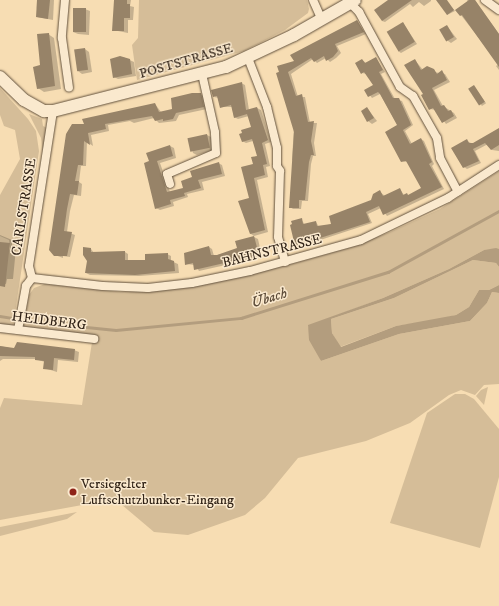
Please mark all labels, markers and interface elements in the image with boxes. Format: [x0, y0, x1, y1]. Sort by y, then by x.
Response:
street label: POSTSTRASSE [137, 40, 235, 82]
street label: CARLSTRASSE [8, 157, 40, 257]
street label: BAHNSTRASSE [221, 231, 323, 271]
water label: Übach [249, 284, 289, 312]
street label: HEIDBERG [11, 308, 87, 334]
place label: Versiegelter Luftschutzbunker-Eingang [81, 476, 234, 508]
marker: Versiegelter Luftschutzbunker-Eingang [68, 487, 78, 497]

